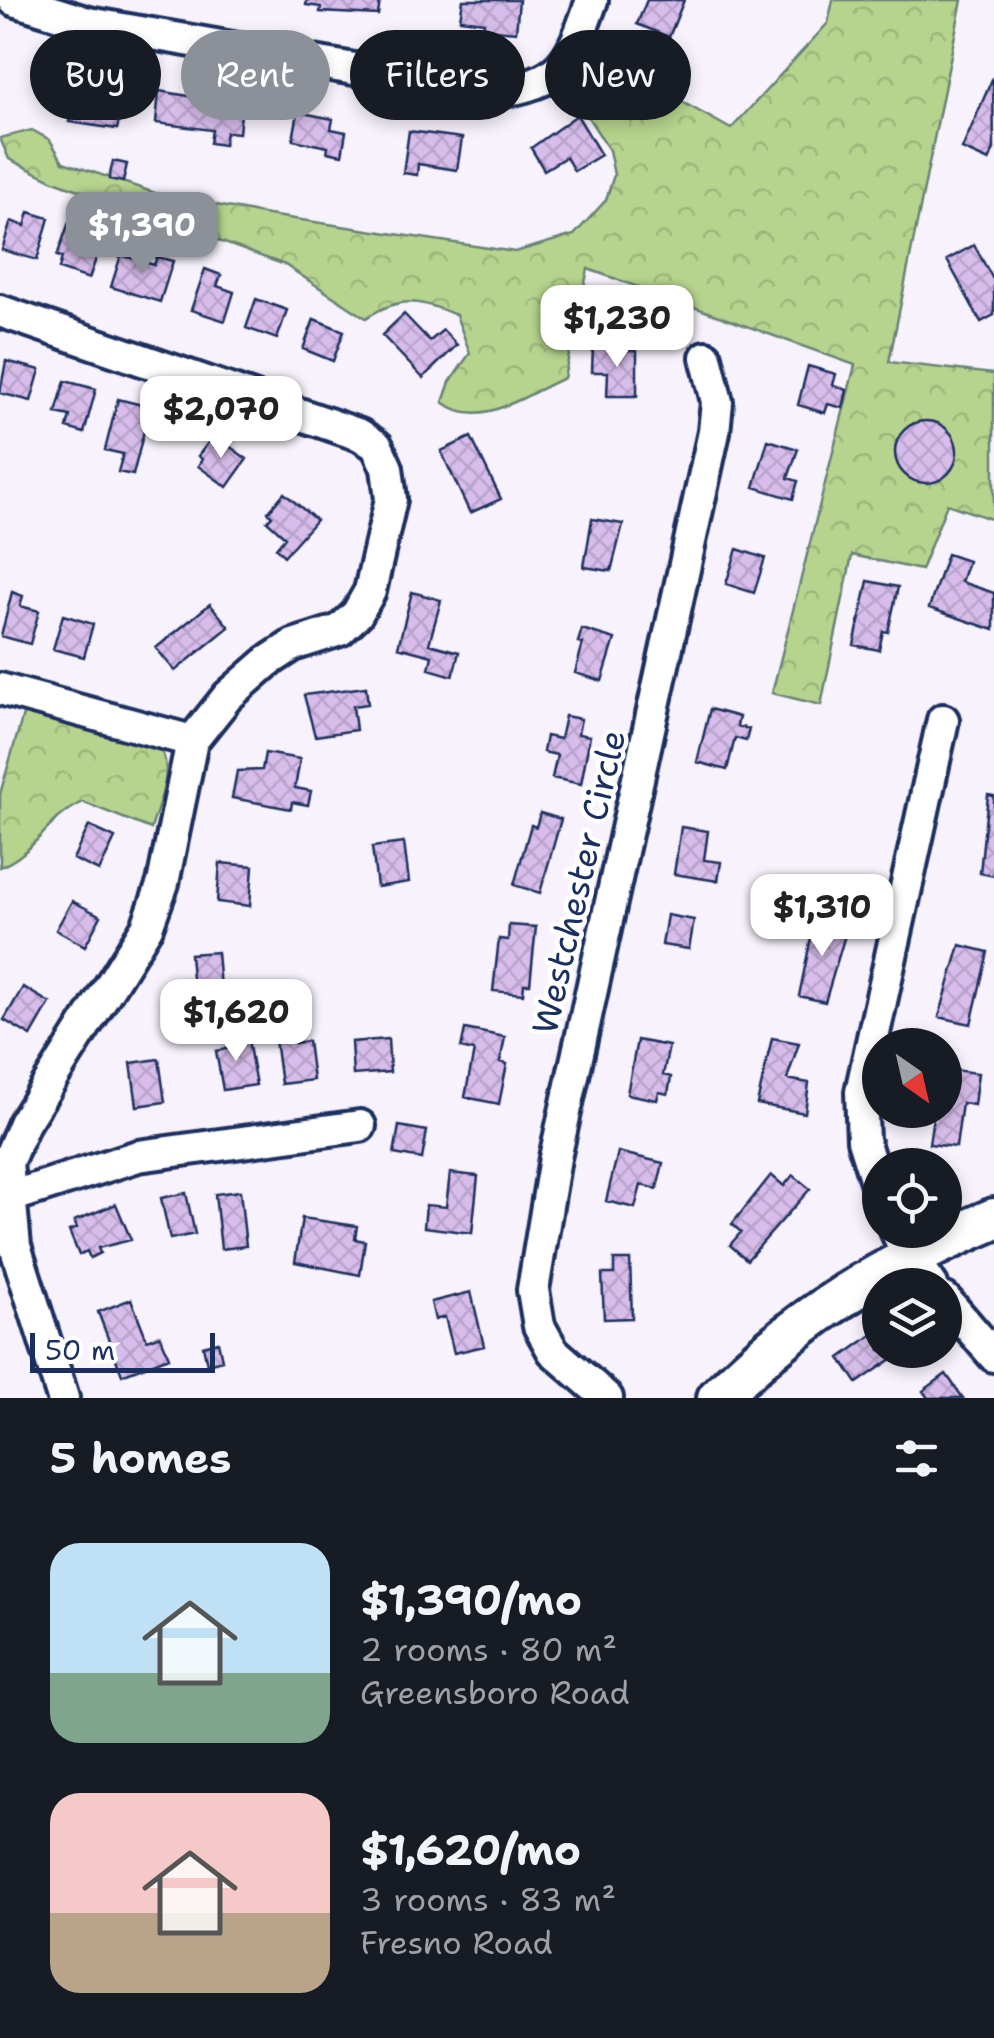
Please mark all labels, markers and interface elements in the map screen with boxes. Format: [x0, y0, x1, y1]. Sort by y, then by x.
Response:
chip: Buy [30, 30, 161, 120]
chip: Rent [181, 30, 330, 120]
chip: Filters [350, 30, 525, 120]
chip: New [545, 30, 691, 120]
pin: $1,390 [61, 192, 223, 277]
text: $1,390 [88, 203, 196, 246]
pin: $1,230 [536, 285, 698, 370]
text: $1,230 [562, 296, 672, 339]
pin: $2,070 [140, 376, 302, 461]
text: $2,070 [162, 387, 280, 430]
street label: Westchester Circle [521, 725, 636, 1039]
pin: $1,310 [741, 874, 903, 959]
text: $1,310 [772, 885, 872, 928]
pin: $1,620 [155, 979, 317, 1064]
text: $1,620 [182, 990, 290, 1033]
north arrow [862, 1028, 962, 1128]
map controls [862, 1028, 962, 1368]
button: locate [862, 1148, 962, 1248]
button: layers [862, 1268, 962, 1368]
scale bar [30, 1328, 215, 1372]
text: 50 m [45, 1331, 115, 1369]
text: 5 homes [50, 1430, 231, 1486]
icon: filters [889, 1431, 944, 1486]
text: $1,390/mo [360, 1572, 582, 1628]
icon: home [130, 1583, 250, 1703]
text: 2 rooms · 80 m² [360, 1628, 617, 1671]
text: Greensboro Road [360, 1671, 630, 1714]
text: $1,620/mo [360, 1822, 581, 1878]
icon: home [130, 1833, 250, 1953]
text: 3 rooms · 83 m² [360, 1878, 616, 1921]
text: Fresno Road [360, 1921, 553, 1964]

